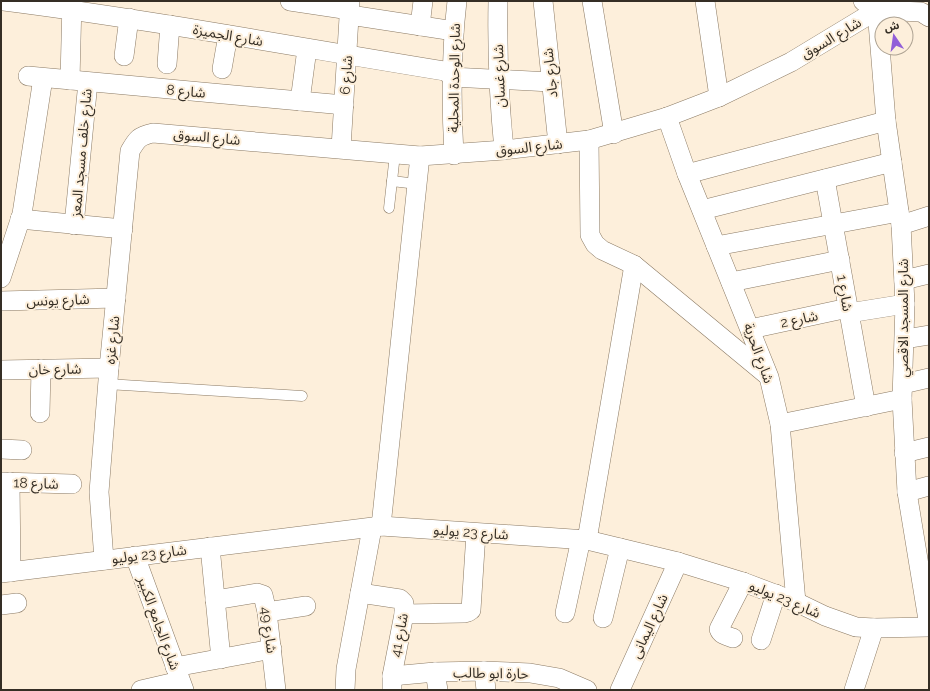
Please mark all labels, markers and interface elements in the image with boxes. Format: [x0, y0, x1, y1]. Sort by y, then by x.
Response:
street label: شارع السوق [798, 14, 865, 65]
north arrow [874, 16, 914, 56]
text: ش [883, 19, 901, 35]
street label: شارع الجميزة [191, 21, 264, 52]
street label: شارع الوحدة المحلية [445, 23, 466, 133]
street label: شارع غسان [490, 44, 511, 108]
street label: شارع جاد [539, 47, 564, 99]
street label: شارع 6 [337, 55, 358, 95]
street label: شارع 8 [166, 81, 206, 104]
street label: شارع خلف مسجد المعز [67, 88, 98, 219]
street label: شارع السوق [173, 126, 241, 151]
street label: شارع السوق [495, 136, 564, 161]
street label: شارع المسجد الاقصي [895, 258, 914, 378]
street label: شارع 1 [831, 273, 856, 313]
street label: شارع يونس [26, 291, 90, 312]
street label: شارع 2 [779, 307, 820, 334]
street label: شارع غزه [102, 315, 125, 365]
street label: شارع الحرية [738, 321, 777, 386]
street label: شارع خان [28, 361, 82, 380]
street label: شارع 18 [13, 474, 59, 495]
street label: شارع 23 يوليو [433, 521, 509, 546]
street label: شارع 23 يوليو [111, 541, 188, 570]
street label: شارع الجامع الكبير [131, 573, 183, 673]
street label: شارع 23 يوليو [746, 577, 823, 624]
street label: شارع اليمانى [627, 591, 674, 662]
street label: شارع 49 [255, 606, 280, 655]
street label: شارع 41 [387, 612, 414, 659]
street label: حارة ابو طالب [453, 664, 529, 683]

